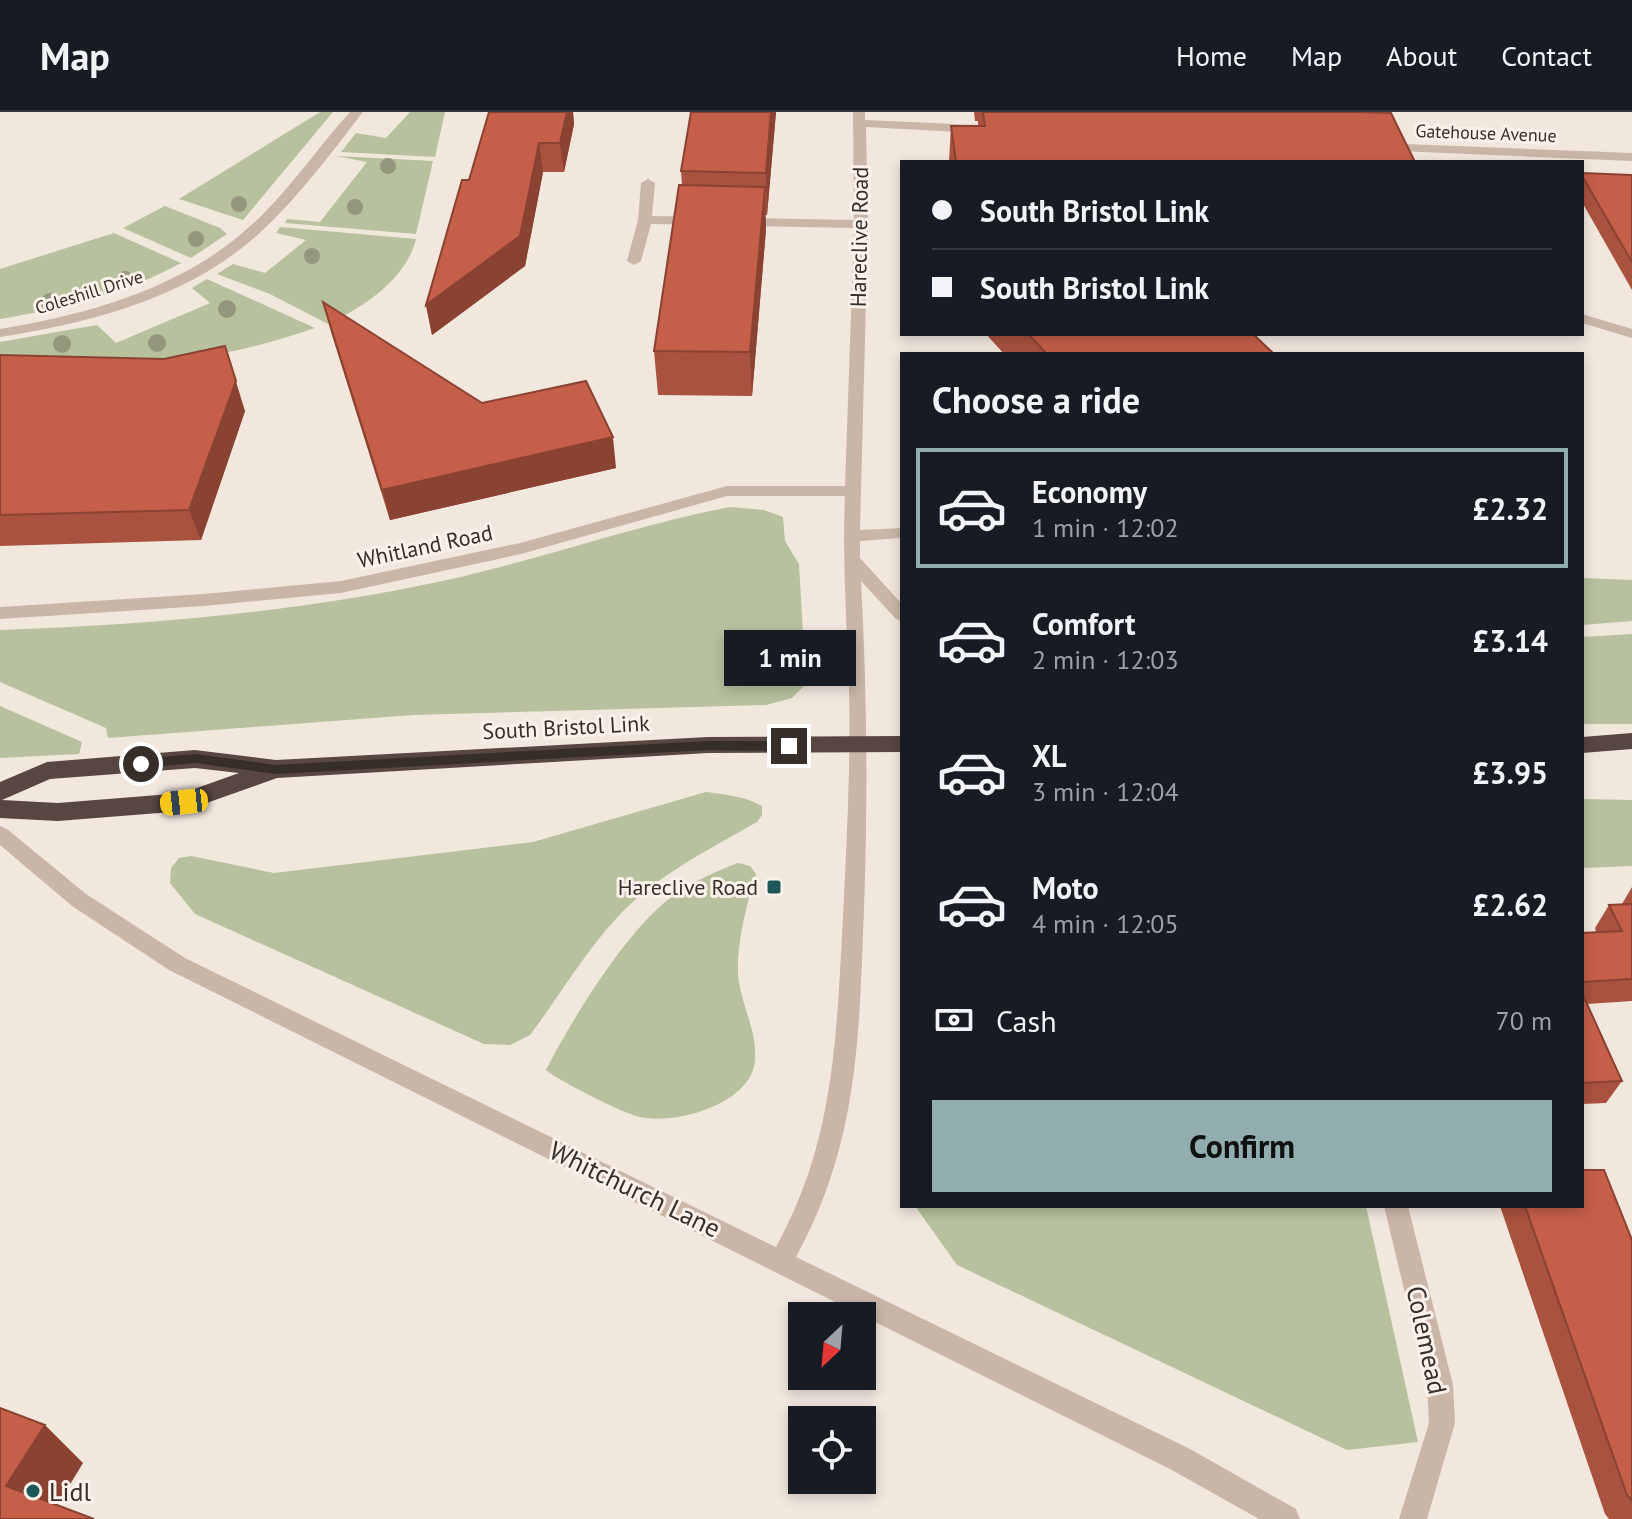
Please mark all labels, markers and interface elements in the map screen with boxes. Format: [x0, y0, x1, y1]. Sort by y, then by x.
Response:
text: Map [40, 31, 110, 80]
text: Home [1176, 37, 1247, 74]
text: Map [1291, 37, 1342, 74]
text: About [1386, 37, 1457, 74]
text: Contact [1501, 37, 1592, 74]
street label: Gatehouse Avenue [1415, 119, 1557, 147]
street label: Hareclive Road [844, 167, 874, 307]
text: South Bristol Link [980, 191, 1209, 230]
street label: Coleshill Drive [32, 265, 146, 319]
text: South Bristol Link [980, 268, 1209, 307]
text: Choose a ride [932, 376, 1140, 423]
icon: car [936, 472, 1008, 544]
text: Economy [1032, 472, 1147, 511]
text: £2.32 [1473, 489, 1548, 528]
text: 1 min · 12:02 [1032, 511, 1179, 544]
street label: Whitland Road [355, 518, 495, 574]
icon: car [936, 604, 1008, 676]
text: Comfort [1032, 604, 1135, 643]
text: £3.14 [1473, 621, 1548, 660]
callout: 1 min [723, 630, 855, 686]
text: 1 min [758, 641, 822, 674]
text: 2 min · 12:03 [1032, 643, 1179, 676]
street label: South Bristol Link [482, 709, 651, 745]
route end [771, 728, 807, 764]
icon: car [936, 736, 1008, 808]
text: XL [1032, 736, 1066, 775]
route start [123, 746, 159, 782]
text: £3.95 [1473, 753, 1548, 792]
text: 3 min · 12:04 [1032, 775, 1179, 808]
car [159, 788, 209, 816]
icon: car [936, 868, 1008, 940]
text: Moto [1032, 868, 1099, 907]
place label: Hareclive Road [618, 873, 758, 901]
marker: Hareclive Road [765, 878, 783, 896]
text: £2.62 [1473, 885, 1548, 924]
text: 4 min · 12:05 [1032, 907, 1179, 940]
icon: cash [932, 998, 976, 1042]
text: Cash [996, 1001, 1057, 1040]
text: 70 m [1496, 1004, 1552, 1037]
button: Confirm [932, 1100, 1552, 1192]
street label: Whitchurch Lane [544, 1133, 726, 1245]
street label: Colemead [1399, 1283, 1455, 1397]
north arrow [788, 1302, 876, 1390]
map controls [788, 1302, 876, 1494]
button: locate [788, 1406, 876, 1494]
place label: Lidl [49, 1475, 91, 1508]
marker: Lidl [24, 1482, 42, 1500]

